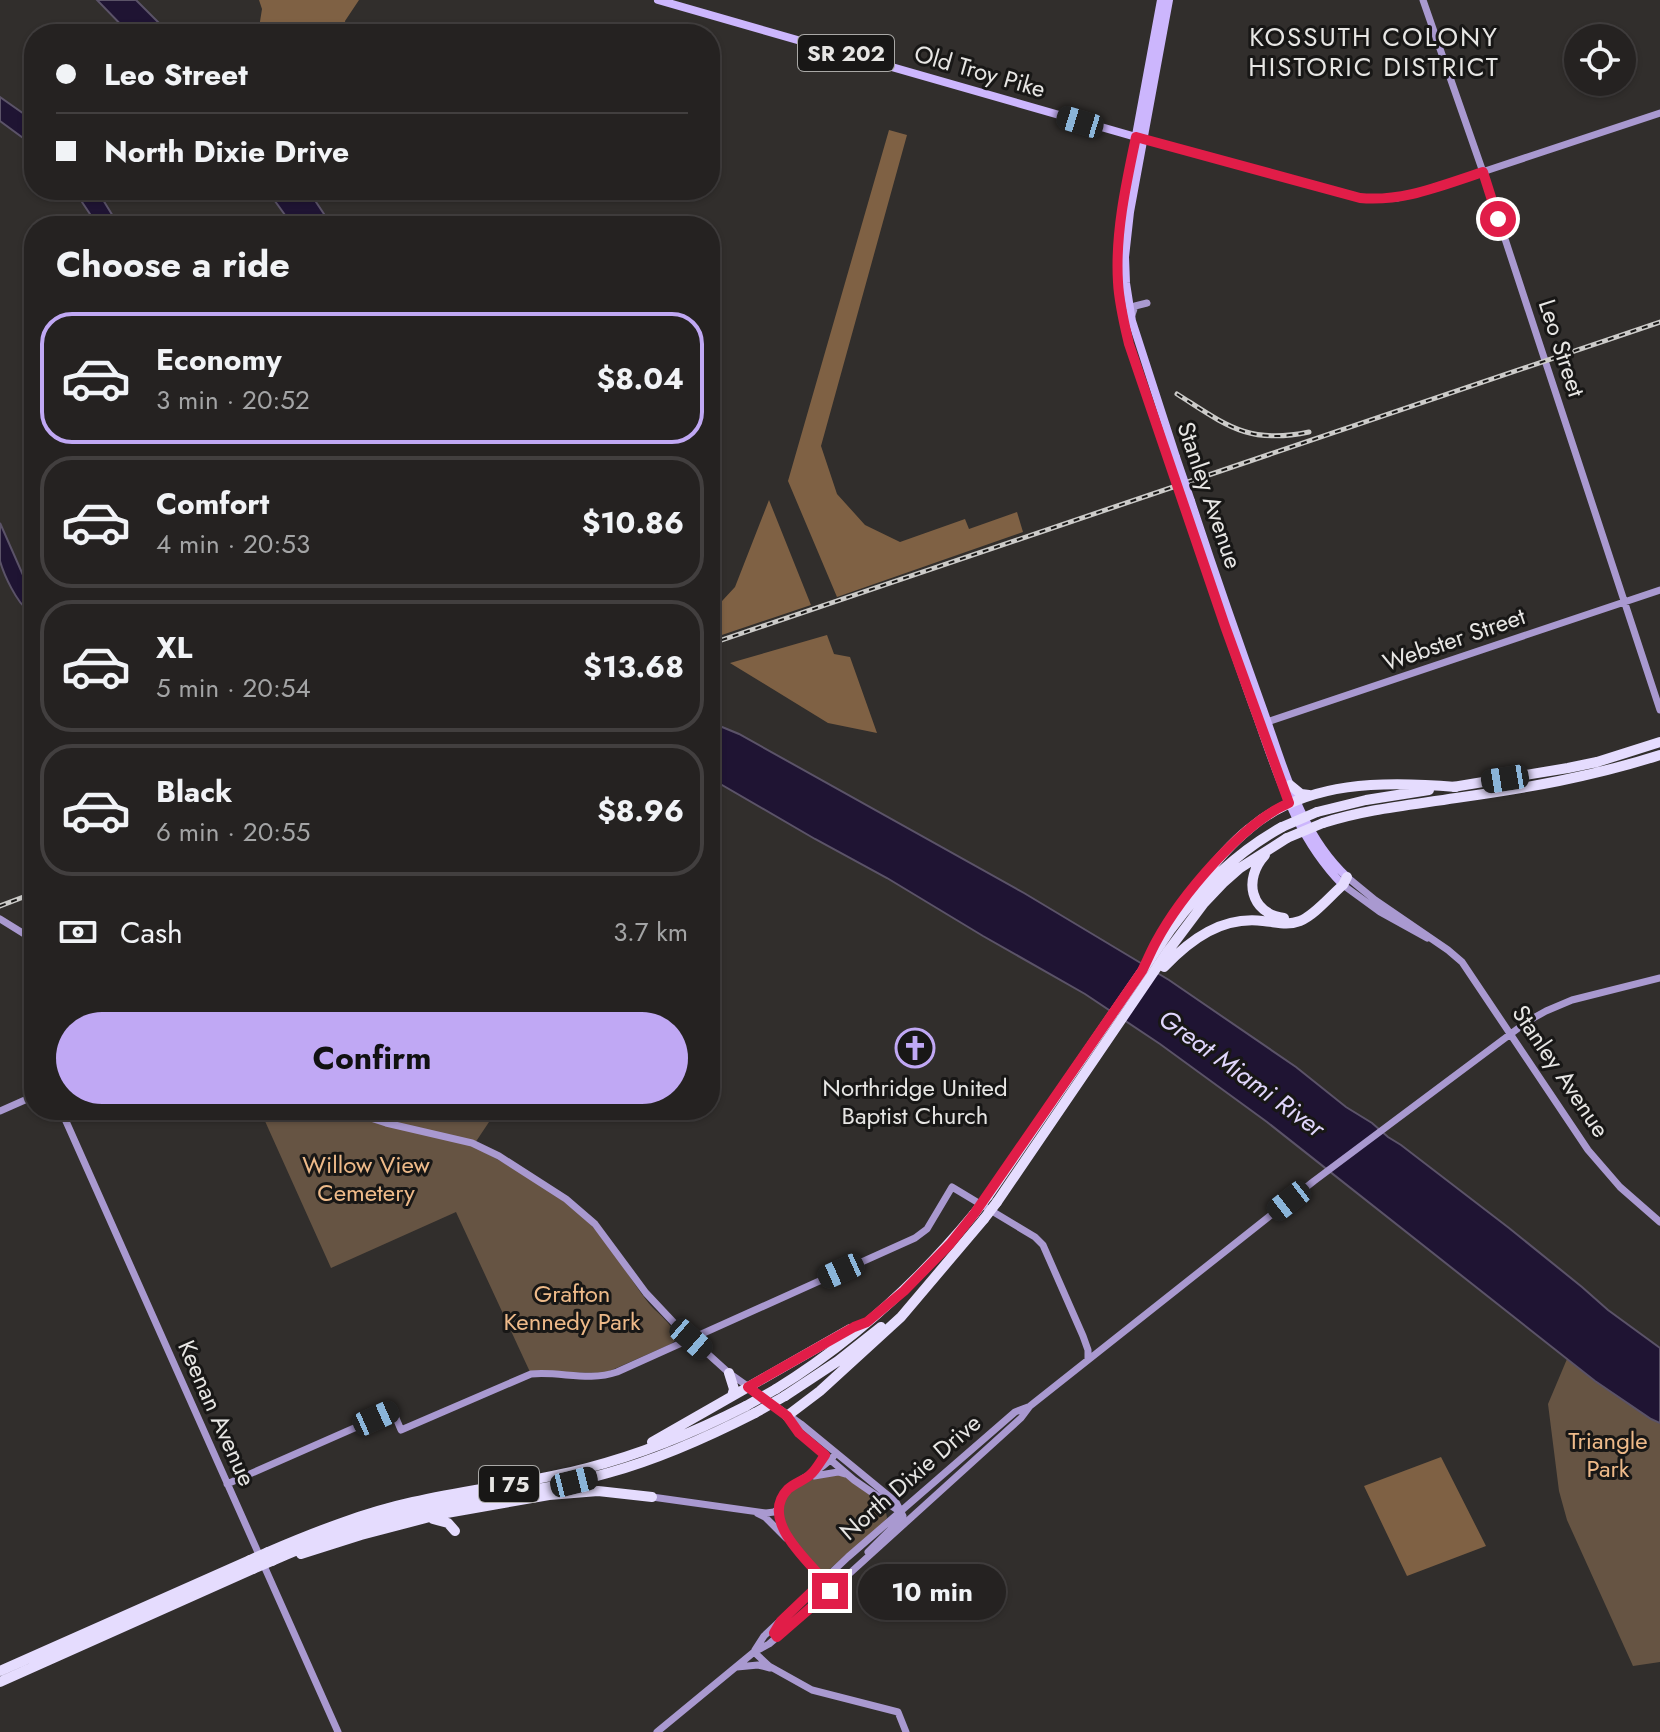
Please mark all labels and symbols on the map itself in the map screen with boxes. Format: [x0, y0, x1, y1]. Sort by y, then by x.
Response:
district label: KOSSUTH COLONY HISTORIC DISTRICT [1248, 18, 1500, 86]
road number: SR 202 [798, 35, 894, 71]
street label: Old Troy Pike [910, 36, 1050, 106]
car [1054, 104, 1106, 140]
route start [1480, 201, 1516, 237]
street label: Leo Street [1530, 295, 1594, 402]
street label: Stanley Avenue [1169, 417, 1251, 573]
street label: Webster Street [1378, 598, 1530, 680]
car [1479, 763, 1531, 795]
street label: Stanley Avenue [1504, 998, 1618, 1144]
water label: Great Miami River [1151, 1000, 1334, 1147]
church icon: Northridge United Baptist Church [894, 1027, 936, 1069]
place label: Northridge United Baptist Church [822, 1070, 1008, 1133]
park label: Willow View Cemetery [302, 1147, 431, 1210]
car [1263, 1177, 1315, 1225]
car [814, 1250, 868, 1292]
park label: Grafton Kennedy Park [504, 1276, 641, 1339]
car [665, 1314, 717, 1364]
street label: Keenan Avenue [169, 1335, 265, 1491]
car [349, 1397, 403, 1439]
street label: North Dixie Drive [832, 1406, 988, 1548]
park label: Triangle Park [1568, 1423, 1648, 1486]
car [548, 1465, 600, 1499]
road number: I 75 [479, 1466, 539, 1502]
callout: 10 min [858, 1563, 1006, 1619]
route end [812, 1573, 848, 1609]

